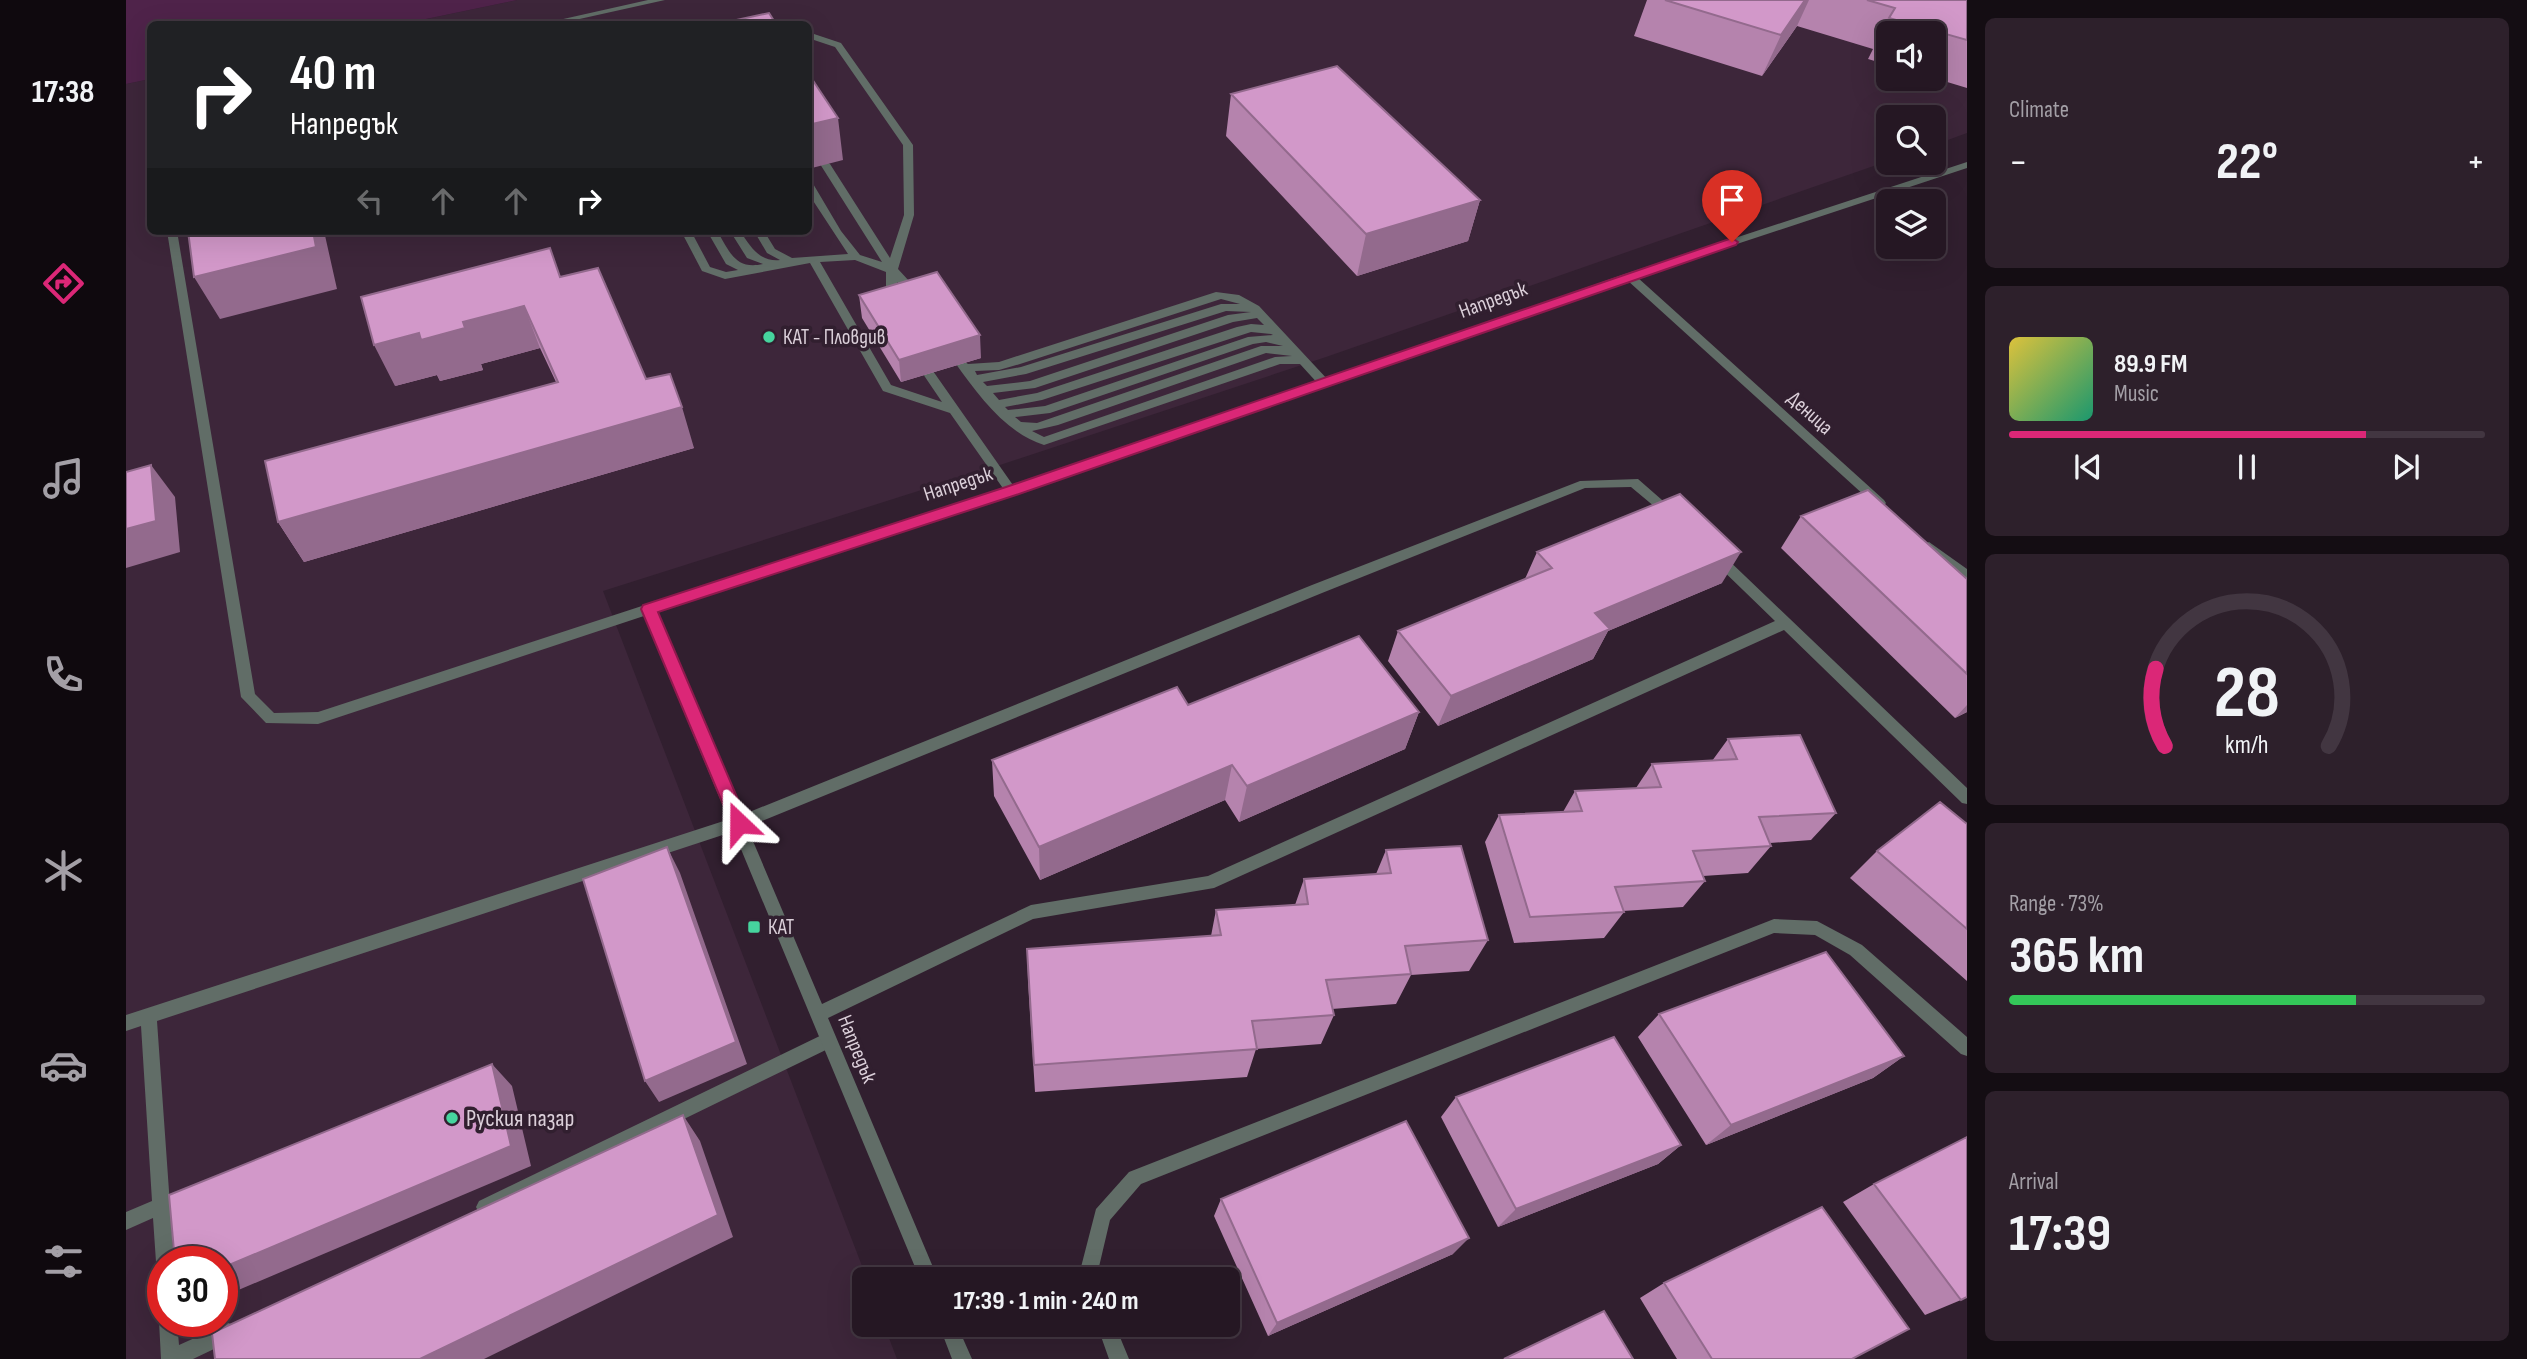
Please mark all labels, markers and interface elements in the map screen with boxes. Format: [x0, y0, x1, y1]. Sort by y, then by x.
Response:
map controls [1876, 21, 1946, 259]
button: sound [1876, 21, 1946, 91]
text: 40 m [290, 45, 376, 104]
icon: right [175, 49, 266, 140]
text: 17:38 [32, 73, 94, 112]
text: Climate [2009, 96, 2069, 124]
text: Напредък [290, 105, 398, 144]
button: search [1876, 105, 1946, 175]
text: 22° [2216, 131, 2278, 194]
text: − [2009, 140, 2028, 185]
text: + [2466, 140, 2485, 185]
pin [1702, 170, 1762, 242]
icon: arrive [1713, 181, 1751, 219]
icon: left [351, 182, 389, 220]
icon: ahead [424, 182, 462, 220]
icon: ahead [497, 182, 535, 220]
icon: right [570, 182, 608, 220]
button: layers [1876, 189, 1946, 259]
icon: directions [39, 259, 88, 308]
street label: Напредък [1455, 276, 1531, 324]
place label: КАТ - Пловдив [783, 325, 885, 350]
marker: КАТ - Пловдив [761, 329, 777, 345]
text: 89.9 FM [2114, 349, 2187, 380]
text: Music [2114, 380, 2159, 408]
street label: Деница [1782, 386, 1838, 440]
icon: previous [2069, 448, 2107, 486]
icon: pause [2228, 448, 2266, 486]
icon: next [2387, 448, 2425, 486]
icon: music [39, 454, 88, 503]
street label: Напредък [920, 461, 996, 507]
icon: phone [39, 650, 88, 699]
text: 28 [2214, 650, 2280, 738]
text: km/h [2225, 729, 2269, 760]
position arrow [702, 786, 776, 860]
icon: climate [39, 846, 88, 895]
text: Range · 73% [2009, 890, 2104, 918]
place label: КАТ [768, 915, 795, 940]
marker: КАТ [746, 919, 762, 935]
text: 365 km [2009, 925, 2144, 988]
street label: Напредък [832, 1011, 882, 1087]
icon: car [39, 1041, 88, 1090]
place label: Руския пазар [466, 1104, 574, 1133]
marker: Руския пазар [444, 1110, 460, 1126]
text: Arrival [2009, 1168, 2058, 1196]
text: 17:39 [2009, 1203, 2111, 1266]
icon: filters [39, 1237, 88, 1286]
speed limit sign: 30 [147, 1246, 238, 1337]
text: 17:39 · 1 min · 240 m [953, 1286, 1139, 1317]

